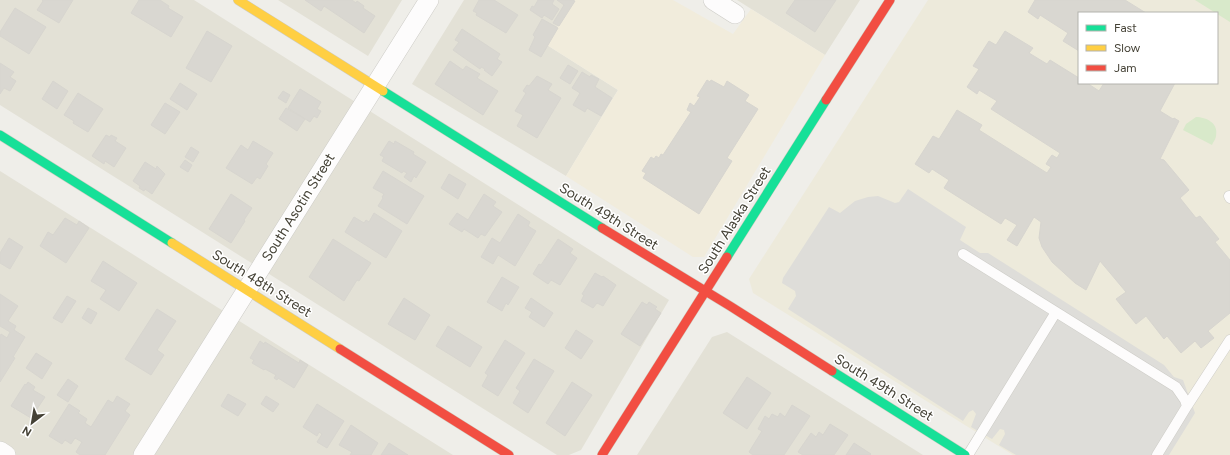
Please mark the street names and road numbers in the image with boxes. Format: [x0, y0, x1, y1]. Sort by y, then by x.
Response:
street label: South Asotin Street [258, 150, 339, 264]
street label: South Alaska Street [694, 163, 774, 277]
street label: South 49th Street [556, 179, 661, 254]
street label: South 48th Street [209, 246, 315, 321]
street label: South 49th Street [831, 350, 936, 425]

